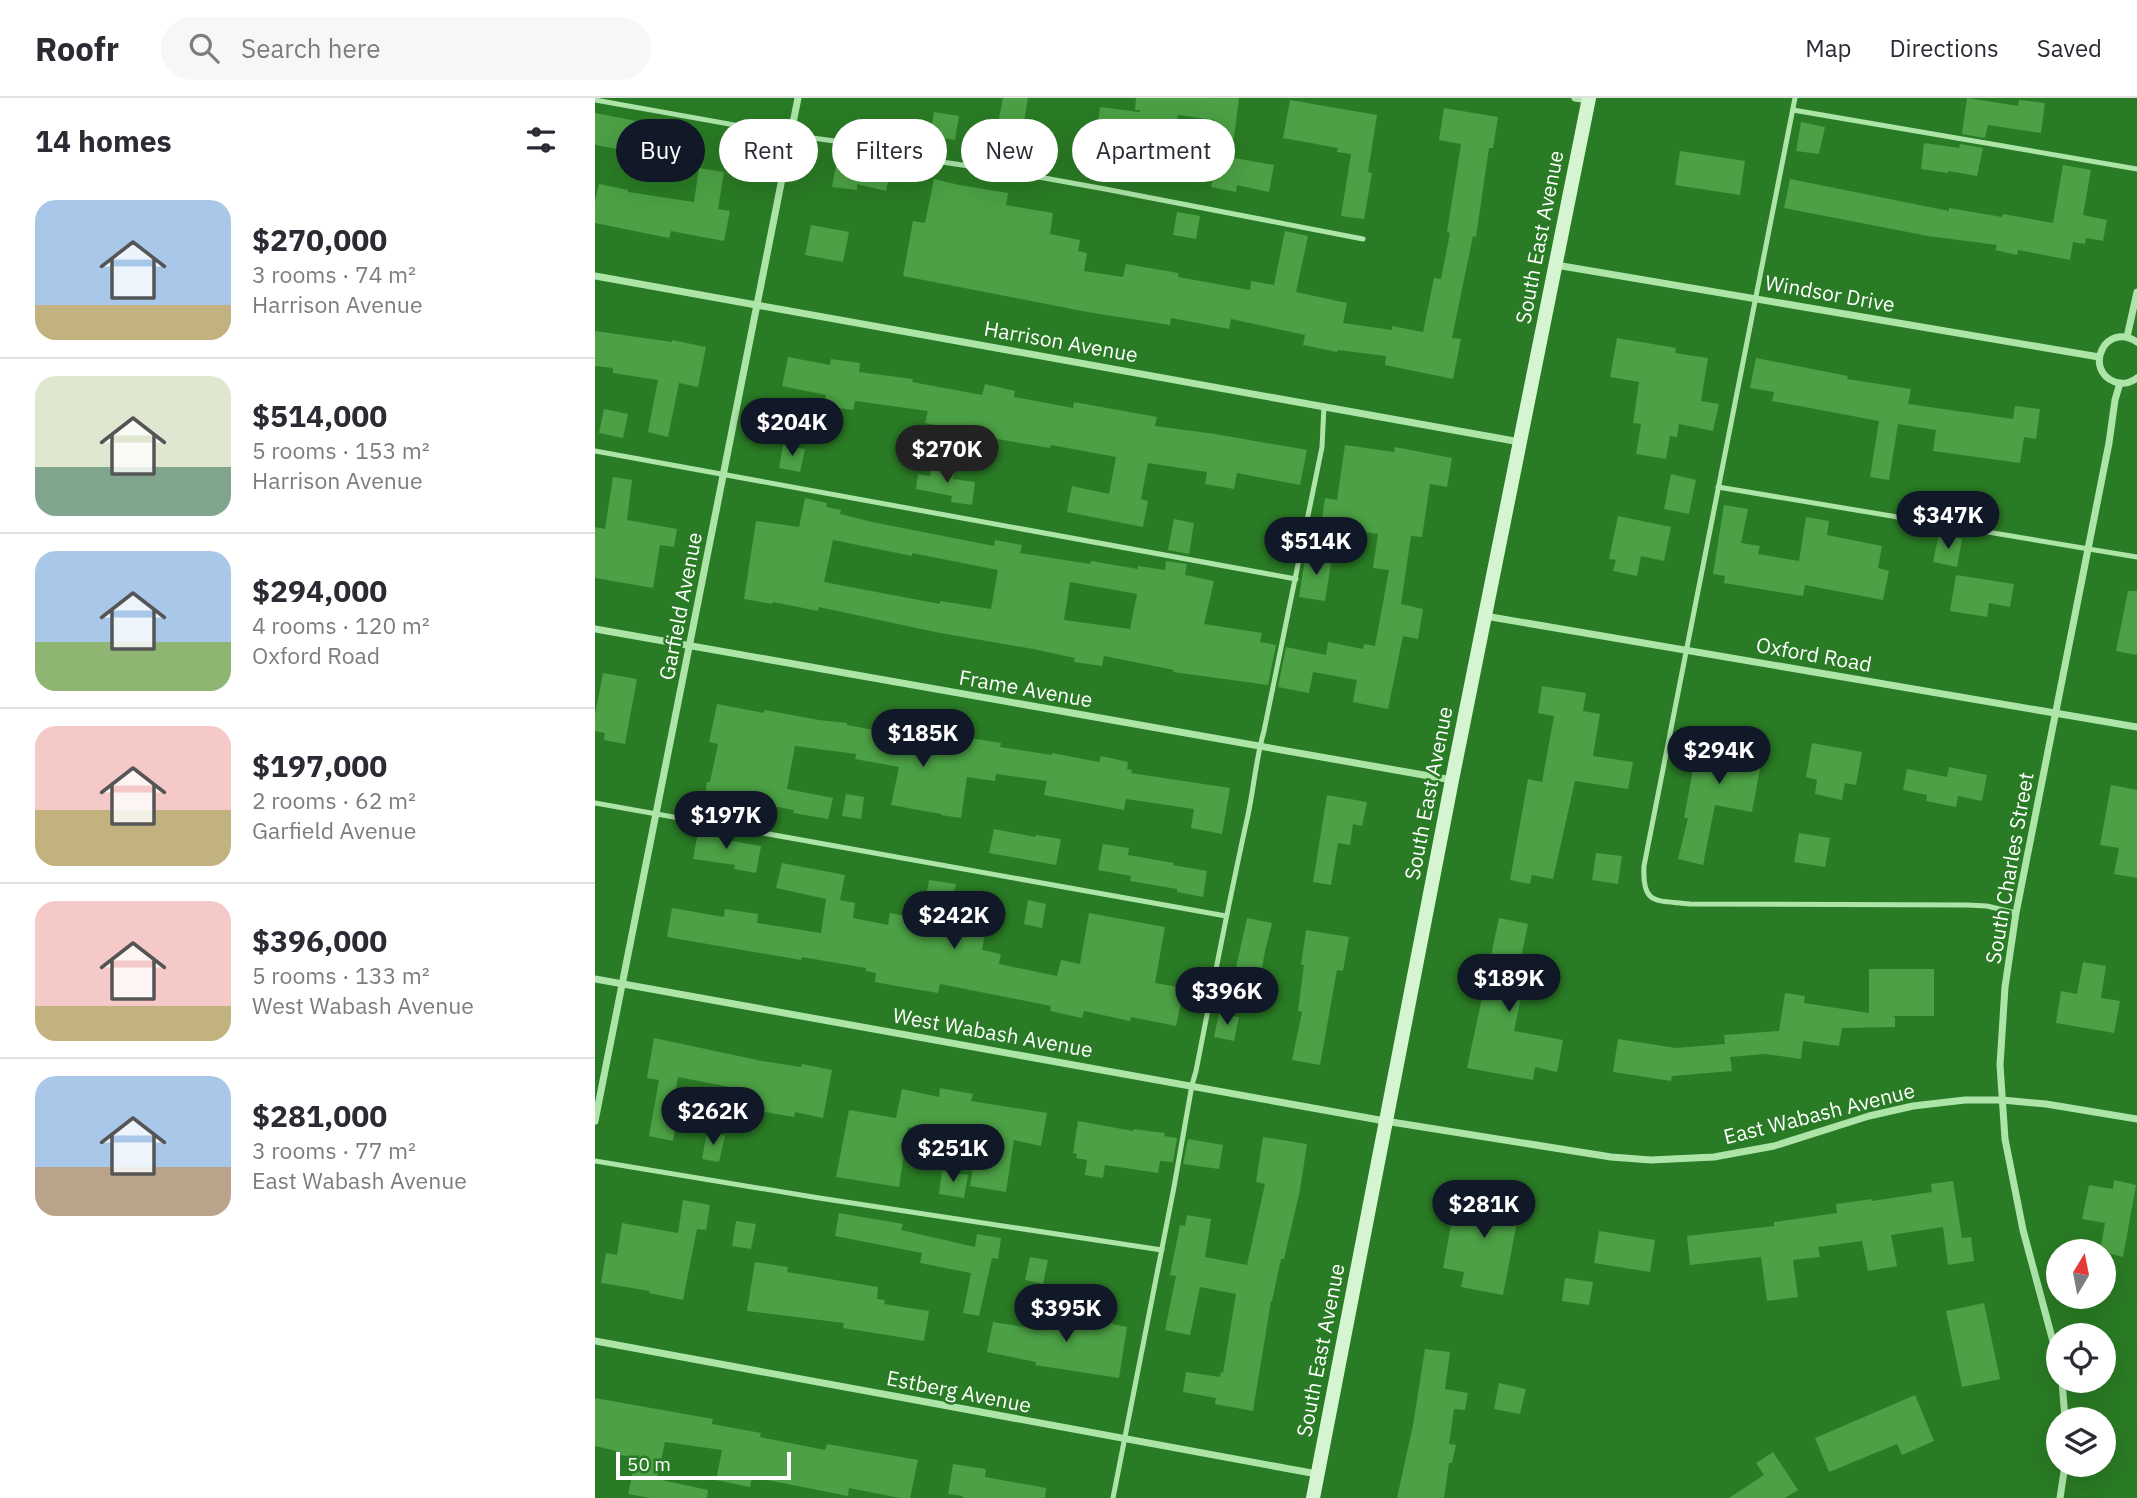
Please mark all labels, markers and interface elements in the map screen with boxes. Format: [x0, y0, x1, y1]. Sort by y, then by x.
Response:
search box [161, 17, 651, 80]
text: Roofr [35, 27, 119, 70]
icon: search [185, 29, 223, 67]
text: Search here [241, 31, 380, 65]
text: Map [1805, 32, 1851, 64]
text: Directions [1889, 32, 1999, 64]
text: Saved [2037, 32, 2102, 64]
chip: Buy [616, 119, 705, 182]
chip: Rent [719, 119, 818, 182]
chip: Filters [832, 119, 947, 182]
chip: New [961, 119, 1058, 182]
chip: Apartment [1072, 119, 1235, 182]
text: 14 homes [35, 121, 172, 160]
icon: filters [522, 121, 560, 159]
street label: South East Avenue [1508, 148, 1570, 326]
text: $270,000 [252, 220, 387, 259]
icon: home [91, 228, 175, 312]
text: 3 rooms · 74 m² [252, 259, 416, 289]
street label: Windsor Drive [1763, 268, 1897, 318]
text: Harrison Avenue [252, 289, 423, 319]
street label: Harrison Avenue [982, 314, 1140, 368]
text: $514,000 [252, 396, 387, 435]
pin: $204K [743, 398, 841, 458]
icon: home [91, 404, 175, 488]
text: $204K [756, 406, 828, 436]
pin: $270K [898, 426, 996, 485]
text: $270K [911, 433, 983, 463]
text: 5 rooms · 153 m² [252, 435, 430, 465]
text: Harrison Avenue [252, 465, 423, 495]
pin: $347K [1899, 491, 1997, 551]
text: $347K [1912, 499, 1984, 529]
pin: $514K [1267, 518, 1365, 577]
text: $514K [1280, 525, 1352, 555]
street label: Garfield Avenue [652, 530, 708, 682]
text: $294,000 [252, 571, 387, 610]
icon: home [91, 579, 175, 663]
text: 4 rooms · 120 m² [252, 610, 430, 640]
street label: Oxford Road [1754, 630, 1874, 678]
text: Oxford Road [252, 640, 380, 670]
street label: Frame Avenue [957, 662, 1095, 714]
street label: South East Avenue [1397, 704, 1459, 882]
pin: $185K [874, 710, 972, 769]
text: $185K [887, 717, 959, 747]
pin: $294K [1670, 726, 1768, 786]
text: $294K [1683, 734, 1755, 764]
text: $197,000 [252, 746, 387, 785]
icon: home [91, 754, 175, 838]
street label: South Charles Street [1978, 770, 2040, 966]
text: 2 rooms · 62 m² [252, 785, 416, 815]
pin: $197K [677, 792, 775, 851]
text: $197K [690, 799, 762, 829]
text: Garfield Avenue [252, 815, 416, 845]
pin: $242K [905, 892, 1003, 951]
text: $242K [918, 899, 990, 929]
text: $396,000 [252, 921, 387, 960]
icon: home [91, 929, 175, 1013]
pin: $189K [1460, 954, 1558, 1014]
text: 5 rooms · 133 m² [252, 960, 430, 990]
text: $189K [1473, 962, 1545, 992]
pin: $396K [1178, 968, 1276, 1027]
text: $396K [1191, 975, 1263, 1005]
text: West Wabash Avenue [252, 990, 474, 1020]
street label: West Wabash Avenue [891, 1001, 1095, 1063]
street label: East Wabash Avenue [1720, 1076, 1918, 1150]
pin: $262K [664, 1088, 762, 1147]
text: $262K [677, 1095, 749, 1125]
text: $281,000 [252, 1096, 387, 1135]
icon: home [91, 1104, 175, 1188]
pin: $251K [904, 1124, 1002, 1184]
text: $251K [917, 1132, 989, 1162]
text: 3 rooms · 77 m² [252, 1135, 416, 1165]
text: East Wabash Avenue [252, 1165, 467, 1195]
pin: $281K [1435, 1180, 1533, 1240]
text: $281K [1448, 1188, 1520, 1218]
north arrow [2046, 1239, 2116, 1309]
map controls [2046, 1239, 2116, 1477]
street label: South East Avenue [1289, 1261, 1351, 1439]
pin: $395K [1017, 1284, 1115, 1344]
text: $395K [1030, 1292, 1102, 1322]
button: locate [2046, 1323, 2116, 1393]
street label: Estberg Avenue [884, 1363, 1034, 1419]
button: layers [2046, 1407, 2116, 1477]
scale bar [616, 1449, 791, 1481]
text: 50 m [627, 1452, 671, 1476]

